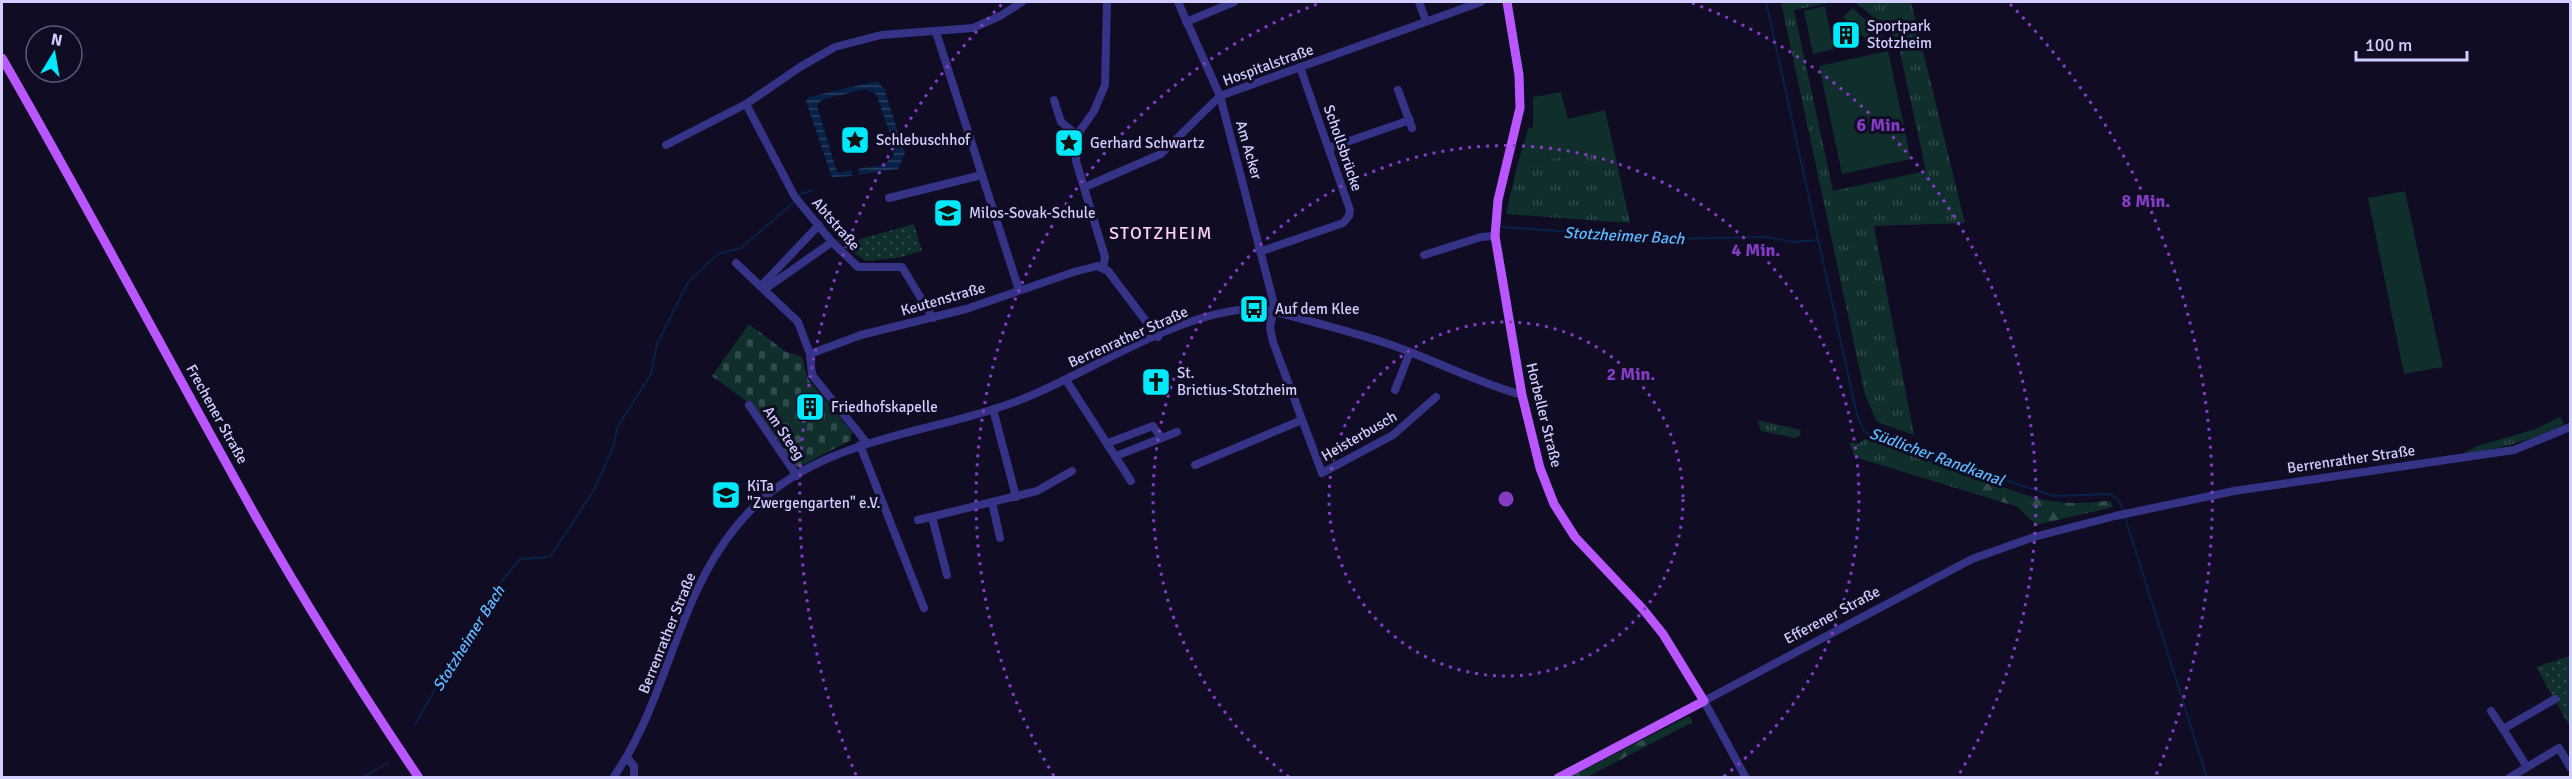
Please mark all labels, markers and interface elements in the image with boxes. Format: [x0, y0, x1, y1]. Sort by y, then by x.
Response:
place label: Sportpark Stotzheim [1867, 17, 1932, 52]
building icon: Sportpark Stotzheim [1830, 19, 1862, 51]
north arrow [24, 24, 84, 84]
scale bar [2356, 24, 2467, 62]
text: N [49, 29, 64, 51]
text: 100 m [2365, 34, 2412, 56]
street label: Hospitalstraße [1220, 40, 1316, 90]
street label: Schollsbrücke [1320, 103, 1366, 193]
text: 6 Min. [1856, 114, 1906, 136]
street label: Am Acker [1232, 118, 1266, 182]
place icon: Schlebuschhof [839, 124, 871, 156]
place icon: Gerhard Schwartz [1053, 127, 1085, 159]
place label: Schlebuschhof [876, 131, 971, 149]
place label: Gerhard Schwartz [1090, 134, 1205, 152]
text: 8 Min. [2121, 190, 2171, 212]
street label: Abtstraße [808, 194, 864, 254]
school or university icon: Milos-Sovak-Schule [932, 197, 964, 229]
place label: Milos-Sovak-Schule [969, 204, 1095, 222]
district label: STOTZHEIM [1109, 222, 1213, 244]
water label: Stotzheimer Bach [1563, 223, 1686, 249]
text: 4 Min. [1731, 239, 1781, 261]
street label: Keutenstraße [899, 278, 987, 320]
bus stop icon: Auf dem Klee [1238, 293, 1270, 325]
place label: Auf dem Klee [1275, 300, 1359, 318]
street label: Berrenrather Straße [1065, 303, 1191, 371]
street label: Frechener Straße [182, 361, 252, 467]
street label: Horbeller Straße [1522, 361, 1566, 469]
text: 2 Min. [1606, 363, 1656, 385]
place label: St. Brictius-Stotzheim [1177, 364, 1297, 399]
church icon: St. Brictius-Stotzheim [1140, 366, 1172, 398]
building icon: Friedhofskapelle [794, 391, 826, 423]
place label: Friedhofskapelle [831, 398, 938, 416]
street label: Am Steeg [760, 403, 809, 463]
street label: Heisterbusch [1318, 407, 1400, 465]
water label: Südlicher Randkanal [1867, 423, 2008, 491]
street label: Berrenrather Straße [2286, 441, 2416, 477]
place label: KiTa "Zwergengarten" e.V. [747, 477, 880, 512]
school or university icon: KiTa "Zwergengarten" e.V. [710, 479, 742, 511]
centre of rings [1496, 489, 1516, 509]
street label: Berrenrather Straße [634, 570, 700, 696]
water label: Stotzheimer Bach [428, 581, 510, 695]
street label: Efferener Straße [1781, 582, 1883, 648]

